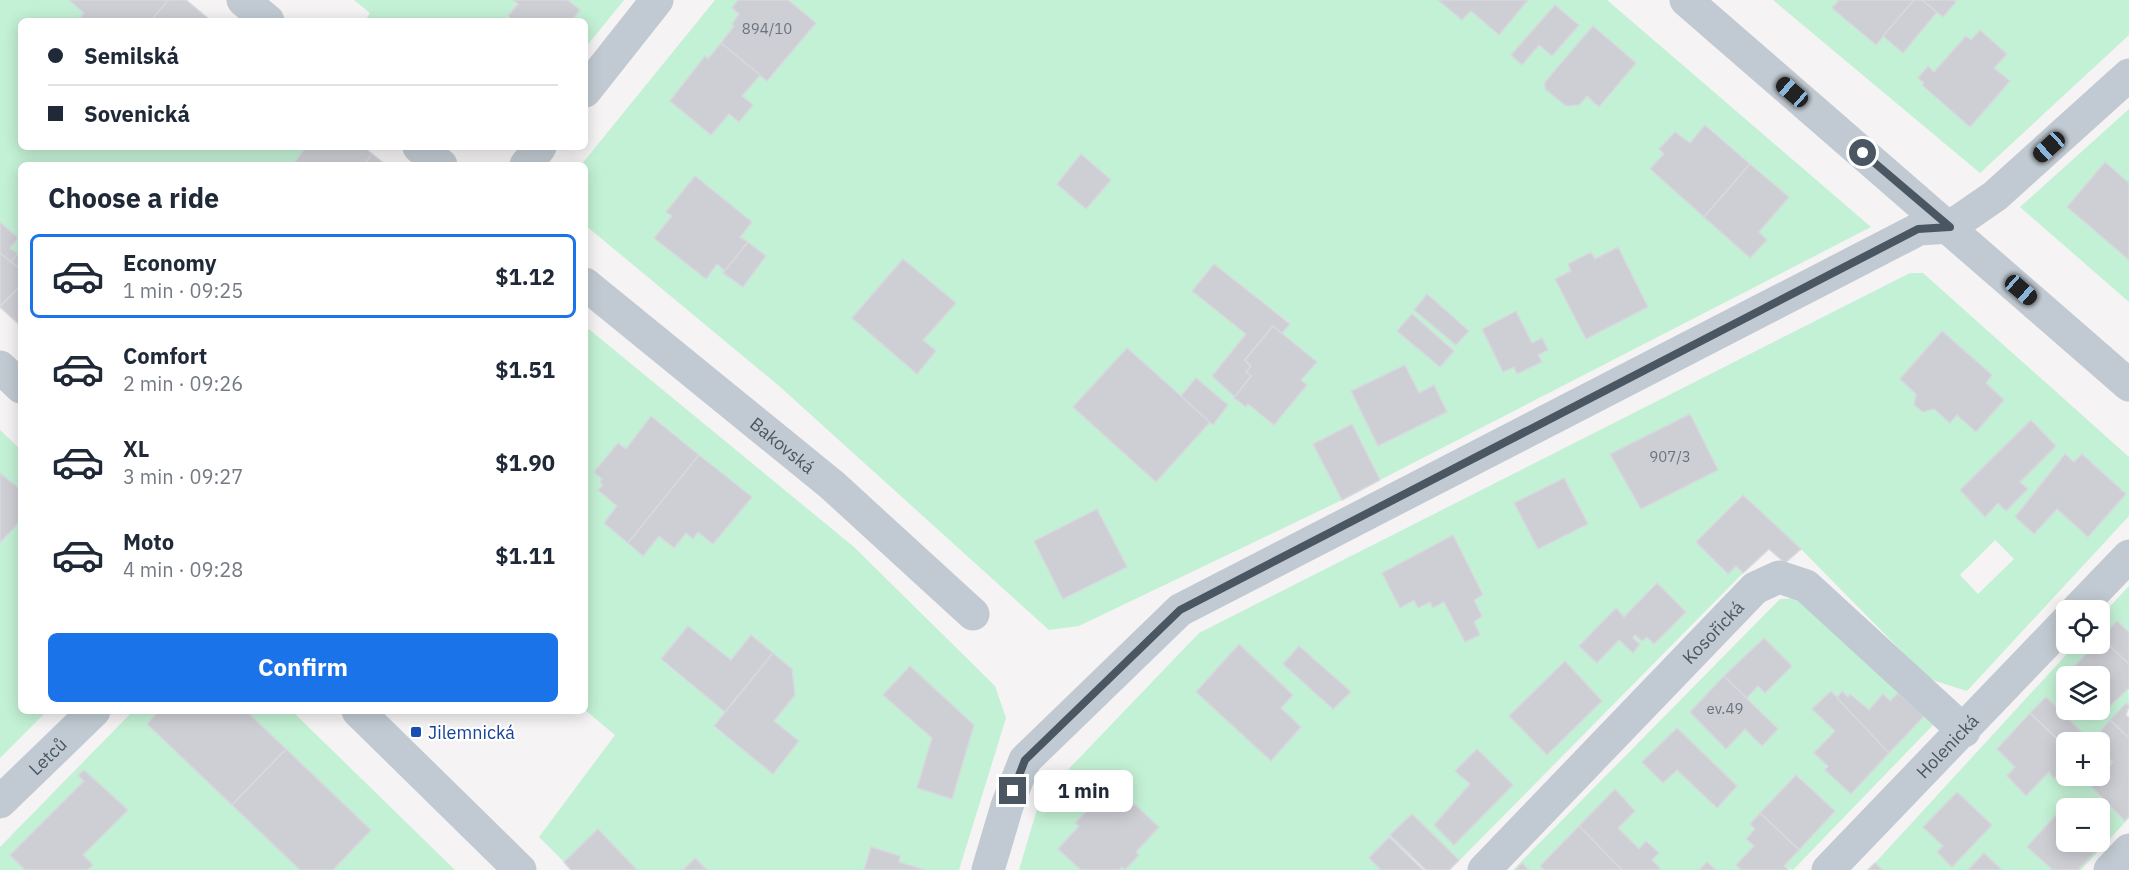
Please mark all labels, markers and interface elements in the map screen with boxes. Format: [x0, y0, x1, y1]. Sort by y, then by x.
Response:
house number: 894/10 [742, 19, 792, 38]
text: Semilská [84, 41, 179, 70]
car [1773, 73, 1811, 111]
text: Sovenická [84, 99, 190, 128]
car [2030, 128, 2068, 166]
route start [1849, 139, 1876, 166]
text: Choose a ride [48, 180, 219, 215]
text: Economy [123, 248, 217, 277]
icon: car [51, 249, 105, 303]
text: $1.12 [495, 262, 555, 291]
car [2002, 271, 2040, 309]
text: 1 min · 09:25 [123, 277, 243, 304]
text: Comfort [123, 341, 207, 370]
icon: car [51, 342, 105, 396]
text: $1.51 [495, 355, 555, 384]
text: 2 min · 09:26 [123, 370, 243, 397]
street label: Bakovská [746, 412, 820, 478]
text: XL [123, 434, 149, 463]
icon: car [51, 435, 105, 489]
house number: 907/3 [1649, 447, 1691, 466]
text: $1.90 [495, 448, 555, 477]
text: 3 min · 09:27 [123, 463, 243, 490]
text: Moto [123, 527, 174, 556]
icon: car [51, 528, 105, 582]
text: $1.11 [495, 541, 555, 570]
text: 4 min · 09:28 [123, 556, 243, 583]
street label: Kosořická [1677, 595, 1749, 669]
map controls [2056, 600, 2110, 852]
button: locate [2056, 600, 2110, 654]
button: Confirm [48, 633, 558, 702]
button: layers [2056, 666, 2110, 720]
house number: ev.49 [1707, 699, 1743, 718]
street label: Holenická [1911, 709, 1984, 783]
place label: Jilemnická [428, 721, 515, 744]
marker: Jilemnická [409, 725, 423, 739]
street label: Letců [24, 732, 71, 780]
button: + [2056, 732, 2110, 786]
callout: 1 min [1034, 770, 1133, 812]
route end [999, 777, 1026, 804]
text: 1 min [1057, 777, 1110, 804]
button: − [2056, 798, 2110, 852]

